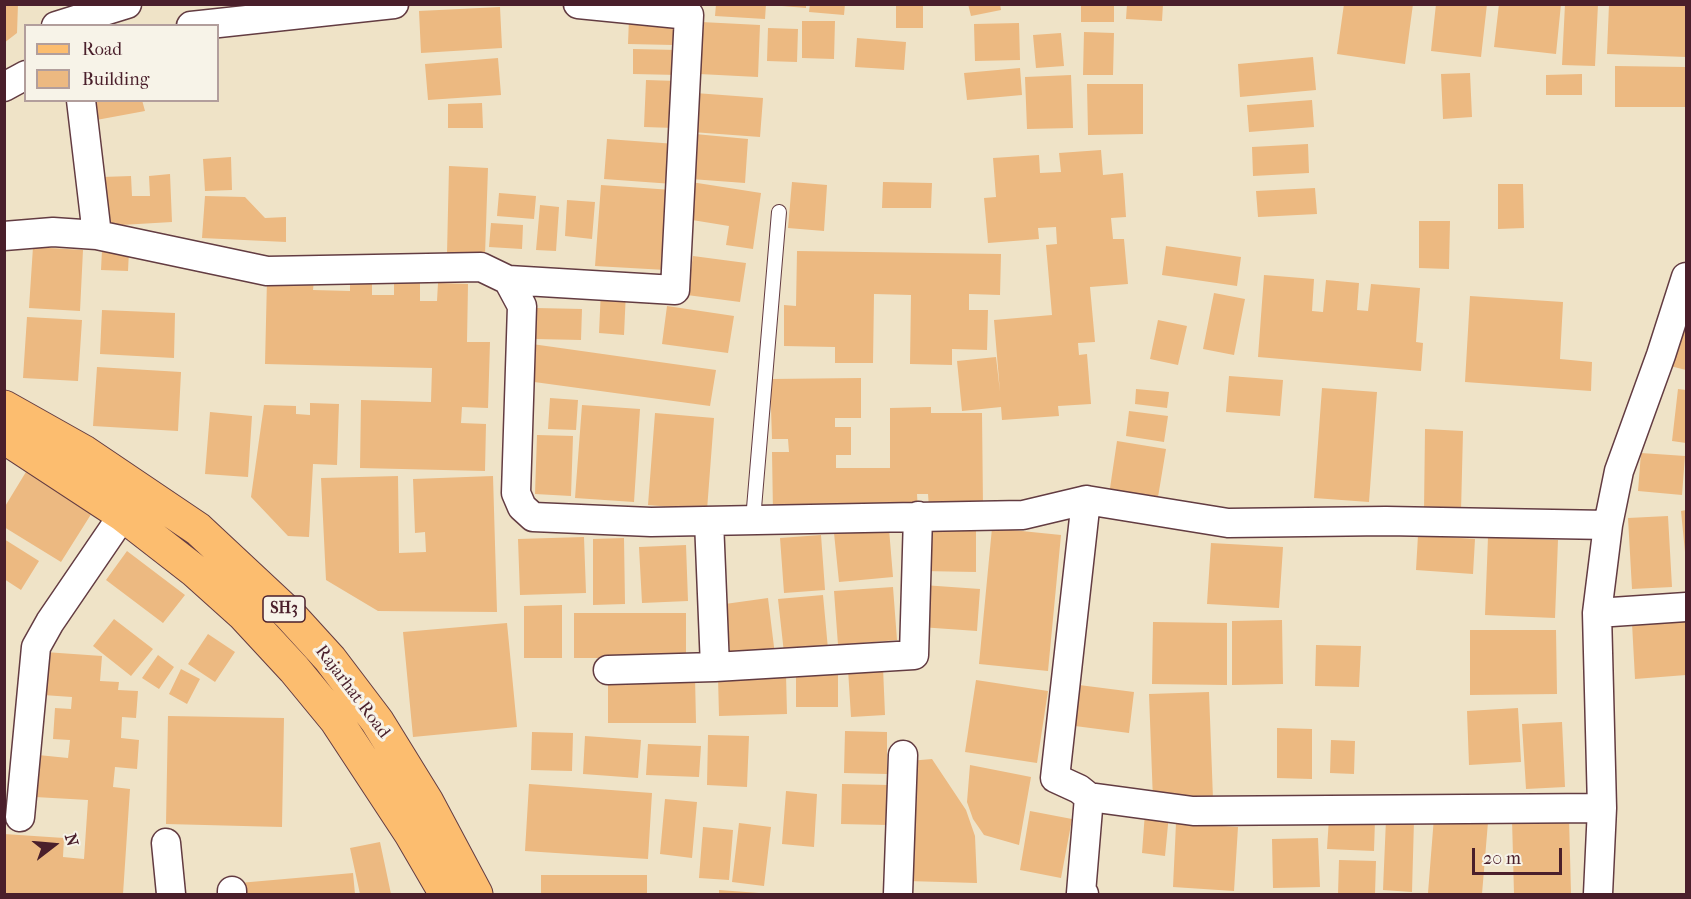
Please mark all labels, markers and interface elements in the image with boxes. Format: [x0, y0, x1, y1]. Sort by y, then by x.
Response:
legend [24, 24, 219, 102]
text: Road [82, 39, 122, 60]
text: Building [82, 69, 149, 90]
road number: SH3 [263, 596, 305, 622]
street label: Rajarhat Road [310, 641, 394, 743]
north arrow [24, 815, 84, 875]
text: N [61, 831, 83, 848]
scale bar [1475, 836, 1565, 874]
text: 20 m [1483, 848, 1521, 869]

